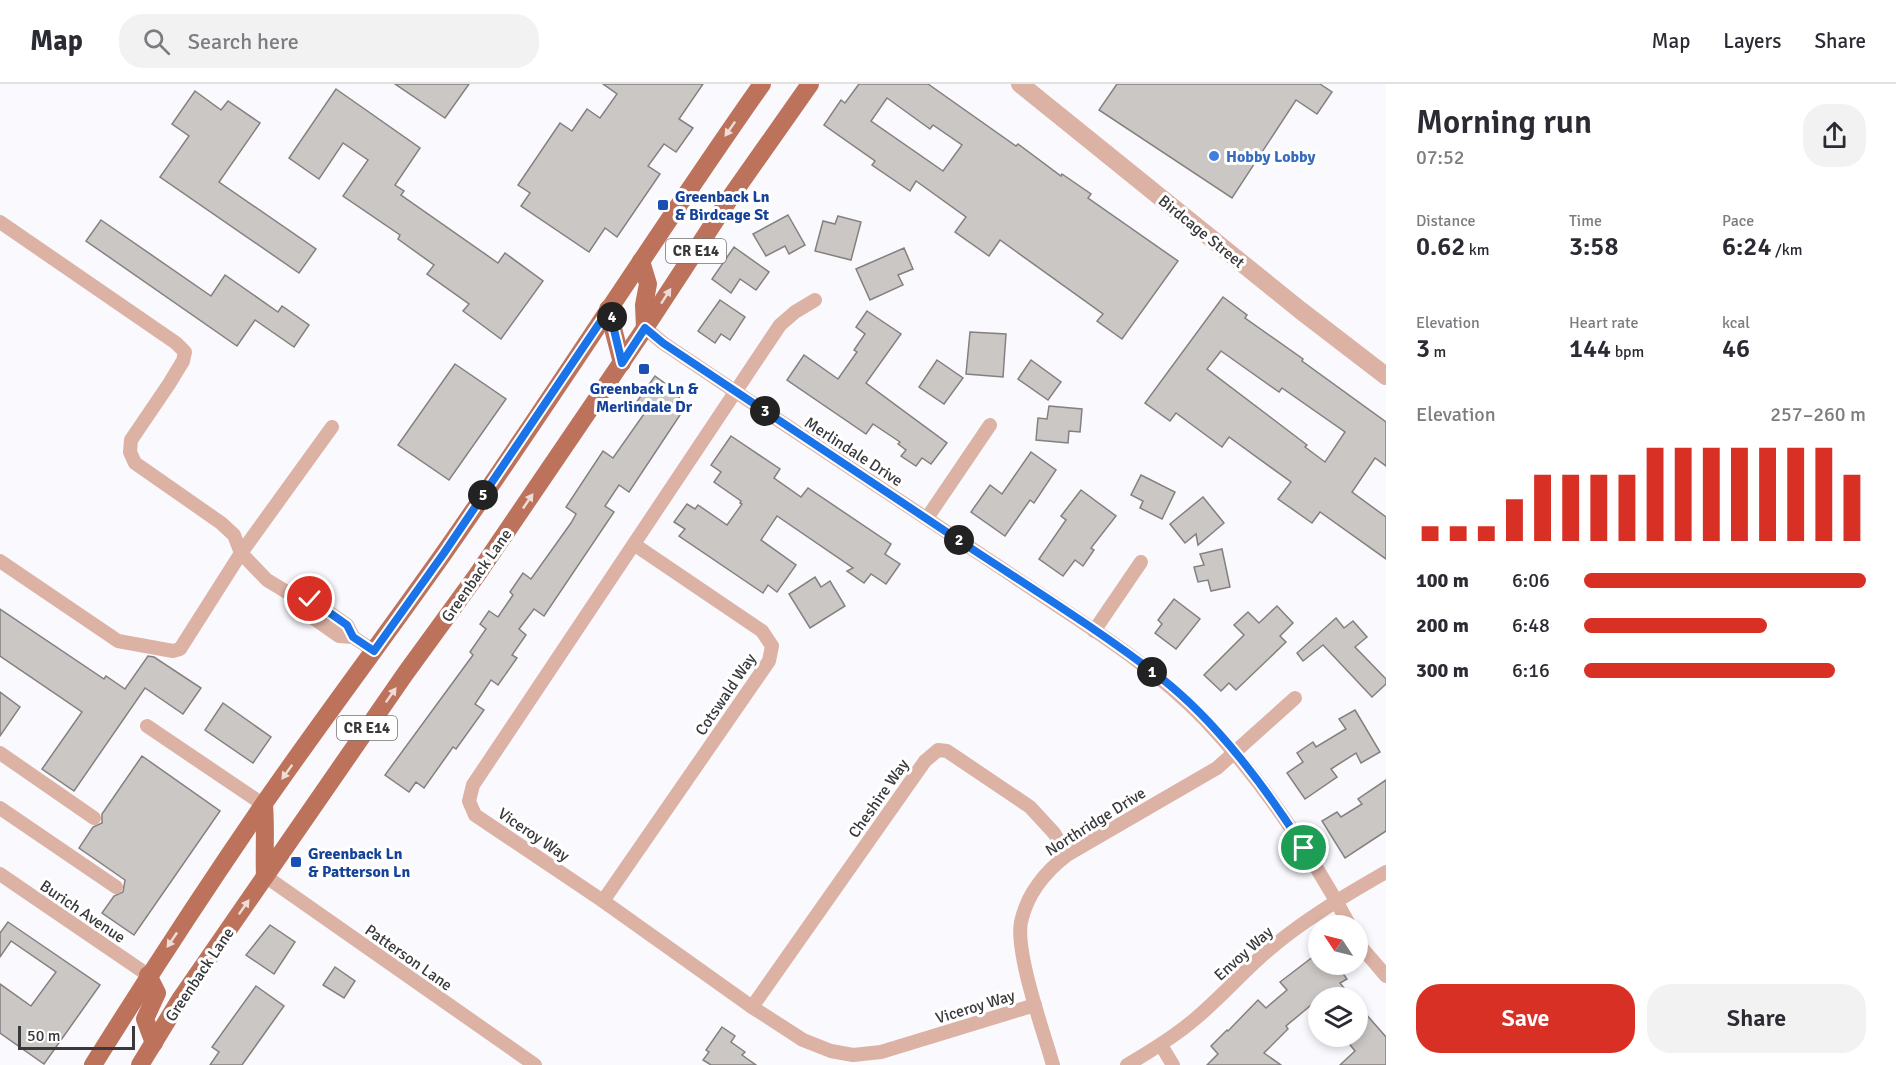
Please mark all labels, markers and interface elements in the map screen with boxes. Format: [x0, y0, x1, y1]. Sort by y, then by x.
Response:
search box [119, 14, 539, 68]
text: Map [30, 24, 83, 58]
icon: search [140, 25, 173, 58]
text: Search here [188, 28, 299, 55]
text: Map [1652, 28, 1690, 54]
text: Layers [1723, 28, 1781, 54]
text: Share [1814, 28, 1866, 54]
text: Morning run [1416, 102, 1592, 143]
button: share [1803, 104, 1866, 167]
one-way arrow [725, 121, 736, 137]
text: 07:52 [1416, 145, 1465, 170]
place label: Hobby Lobby [1226, 147, 1316, 167]
marker: Hobby Lobby [1207, 149, 1221, 163]
place label: Greenback Ln & Birdcage St [675, 187, 770, 225]
street label: Birdcage Street [1154, 191, 1249, 273]
marker: Greenback Ln & Birdcage St [656, 198, 670, 212]
text: Distance [1416, 211, 1476, 231]
text: Time [1569, 211, 1602, 231]
text: Pace [1722, 211, 1754, 231]
text: 0.62 [1416, 231, 1465, 263]
text: 3:58 [1569, 231, 1618, 263]
text: 6:24 [1722, 231, 1771, 263]
road number: CR E14 [666, 239, 726, 263]
text: km [1465, 240, 1490, 260]
text: /km [1771, 240, 1803, 260]
one-way arrow [660, 289, 672, 305]
pin: 4 [597, 302, 627, 332]
text: 4 [608, 307, 616, 327]
text: Elevation [1416, 313, 1480, 333]
text: Heart rate [1569, 313, 1638, 333]
text: kcal [1722, 313, 1750, 333]
text: 3 [1416, 333, 1430, 365]
text: 144 [1569, 333, 1611, 365]
text: 46 [1722, 333, 1750, 365]
text: m [1430, 342, 1446, 362]
text: bpm [1611, 342, 1644, 362]
marker: Greenback Ln & Merlindale Dr [637, 362, 651, 376]
place label: Greenback Ln & Merlindale Dr [590, 379, 699, 417]
pin: 3 [750, 396, 780, 426]
text: 3 [761, 401, 769, 421]
text: Elevation [1416, 402, 1496, 427]
text: 257–260 m [1770, 402, 1866, 427]
street label: Merlindale Drive [801, 413, 906, 491]
pin: 5 [468, 480, 498, 510]
text: 5 [479, 485, 487, 505]
one-way arrow [522, 494, 534, 510]
street label: Greenback Lane [437, 525, 516, 626]
pin: 2 [944, 525, 974, 555]
text: 2 [955, 530, 963, 550]
text: 100 m [1416, 568, 1469, 593]
text: 6:06 [1512, 568, 1550, 593]
pin [284, 573, 335, 624]
icon: check [293, 582, 326, 615]
text: 200 m [1416, 613, 1469, 638]
text: 6:48 [1512, 613, 1550, 638]
street label: Cotswald Way [691, 649, 761, 739]
pin: 1 [1137, 657, 1167, 687]
text: 300 m [1416, 658, 1469, 683]
text: 6:16 [1512, 658, 1550, 683]
text: 1 [1148, 662, 1156, 682]
one-way arrow [385, 687, 397, 703]
road number: CR E14 [337, 716, 397, 740]
street label: Cheshire Way [844, 755, 914, 842]
one-way arrow [281, 764, 293, 780]
street label: Northridge Drive [1042, 783, 1149, 861]
street label: Viceroy Way [494, 804, 573, 866]
pin [1278, 822, 1329, 873]
icon: arrive [1287, 831, 1320, 864]
place label: Greenback Ln & Patterson Ln [308, 844, 410, 882]
marker: Greenback Ln & Patterson Ln [289, 855, 303, 869]
street label: Burich Avenue [36, 876, 129, 948]
one-way arrow [238, 899, 250, 915]
north arrow [1308, 915, 1368, 975]
map controls [1308, 915, 1368, 1047]
street label: Patterson Lane [361, 920, 456, 995]
street label: Envoy Way [1210, 922, 1278, 985]
street label: Greenback Lane [161, 924, 239, 1025]
one-way arrow [166, 932, 178, 948]
button: Save [1416, 984, 1635, 1053]
button: Share [1647, 984, 1866, 1053]
street label: Viceroy Way [933, 985, 1018, 1029]
button: layers [1308, 987, 1368, 1047]
scale bar [18, 1023, 135, 1050]
text: 50 m [27, 1026, 61, 1046]

